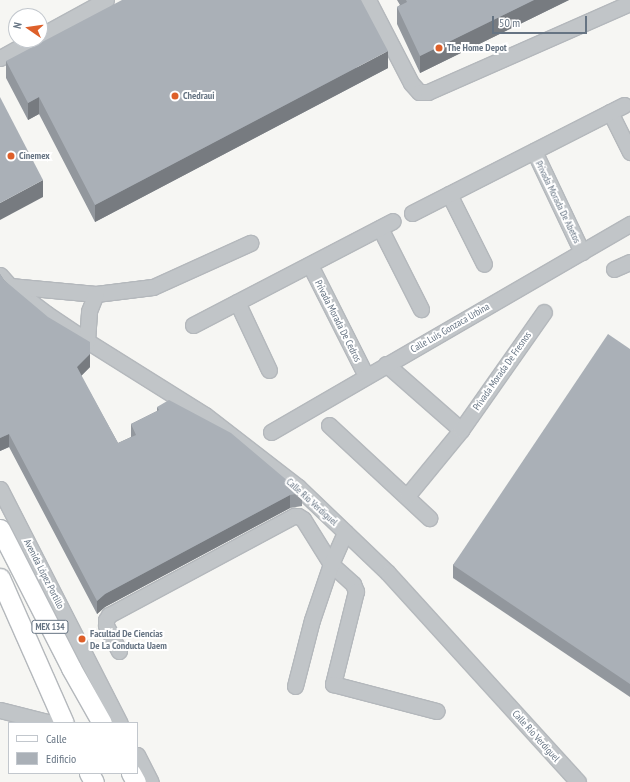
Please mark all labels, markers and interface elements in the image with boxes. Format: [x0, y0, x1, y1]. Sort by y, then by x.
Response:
north arrow [8, 8, 48, 48]
scale bar [494, 8, 589, 34]
text: 50 m [499, 15, 520, 30]
text: N [10, 21, 25, 30]
place label: The Home Depot [447, 42, 507, 54]
marker: The Home Depot [434, 43, 444, 53]
place label: Chedraui [183, 90, 215, 102]
marker: Chedraui [170, 91, 180, 101]
place label: Cinemex [19, 150, 50, 162]
marker: Cinemex [6, 151, 16, 161]
street label: Privada Morada De Abetos [533, 159, 583, 245]
street label: Privada Morada De Cedros [312, 278, 364, 364]
street label: Calle Luis Gonzaca Urbina [408, 301, 492, 355]
street label: Privada Morada De Fresnos [470, 329, 534, 413]
street label: Calle Río Verdiguel [284, 476, 340, 528]
street label: Avenida López Portillo [21, 537, 67, 611]
road number: MEX 134 [31, 620, 69, 634]
place label: Facultad De Ciencias De La Conducta Uaem [90, 627, 167, 650]
marker: Facultad De Ciencias De La Conducta Uaem [77, 634, 87, 644]
street label: Calle Río Verdiguel [510, 708, 562, 764]
legend [8, 722, 138, 774]
text: Calle [46, 731, 67, 746]
text: Edificio [46, 751, 76, 766]

